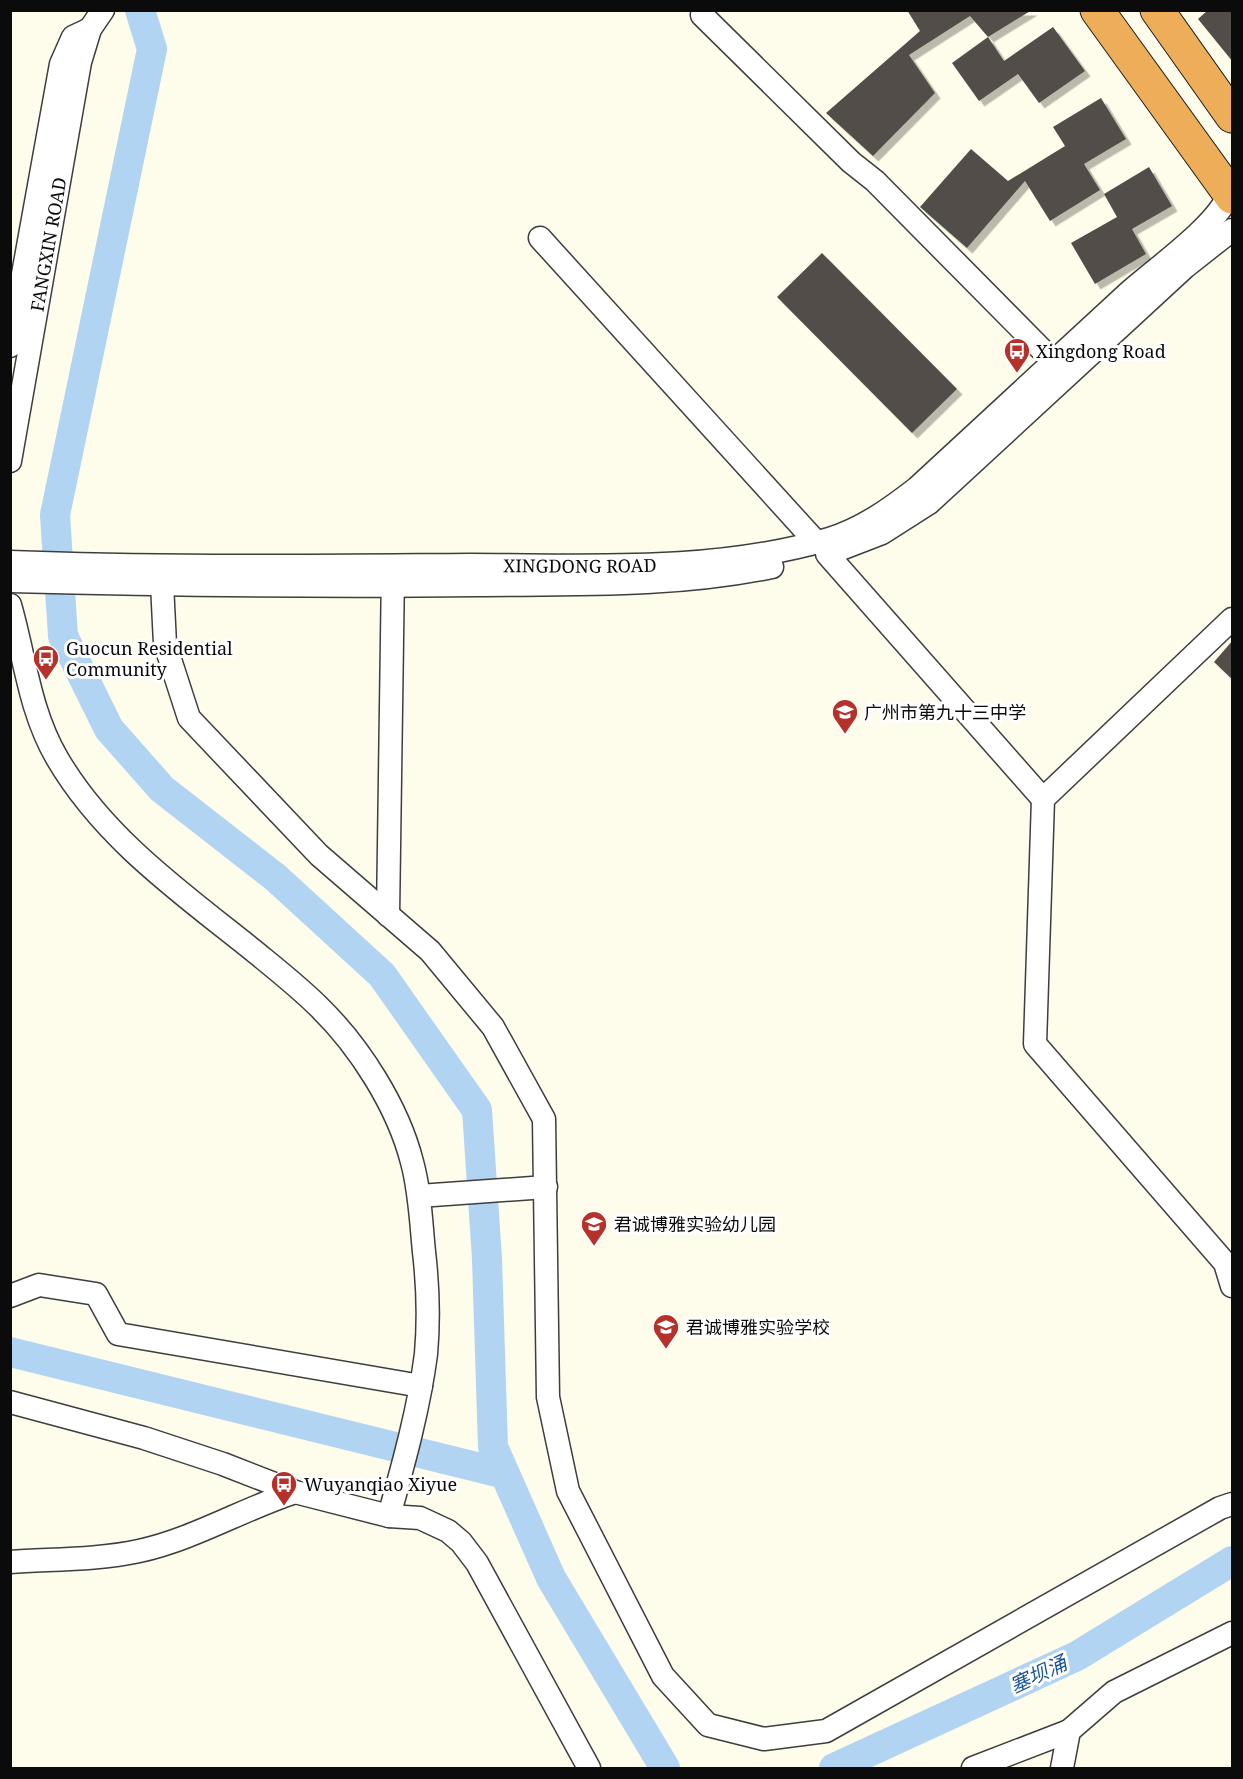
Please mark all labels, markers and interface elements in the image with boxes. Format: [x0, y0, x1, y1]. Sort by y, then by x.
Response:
street label: FANGXIN ROAD [24, 175, 72, 313]
bus stop icon: Xingdong Road [1002, 336, 1032, 374]
place label: Xingdong Road [1036, 339, 1166, 363]
street label: XINGDONG ROAD [503, 553, 657, 578]
place label: Guocun Residential Community [66, 636, 233, 681]
bus stop icon: Guocun Residential Community [31, 643, 61, 681]
school or university icon: 广州市第九十三中学 [830, 697, 860, 735]
place label: 广州市第九十三中学 [864, 700, 1026, 724]
school or university icon: 君诚博雅实验幼儿园 [579, 1209, 609, 1247]
place label: 君诚博雅实验幼儿园 [614, 1212, 776, 1236]
school or university icon: 君诚博雅实验学校 [651, 1312, 681, 1350]
place label: 君诚博雅实验学校 [686, 1315, 830, 1339]
bus stop icon: Wuyanqiao Xiyue [269, 1469, 299, 1507]
place label: Wuyanqiao Xiyue [304, 1472, 457, 1496]
water label: 塞坝涌 [1005, 1648, 1073, 1699]

